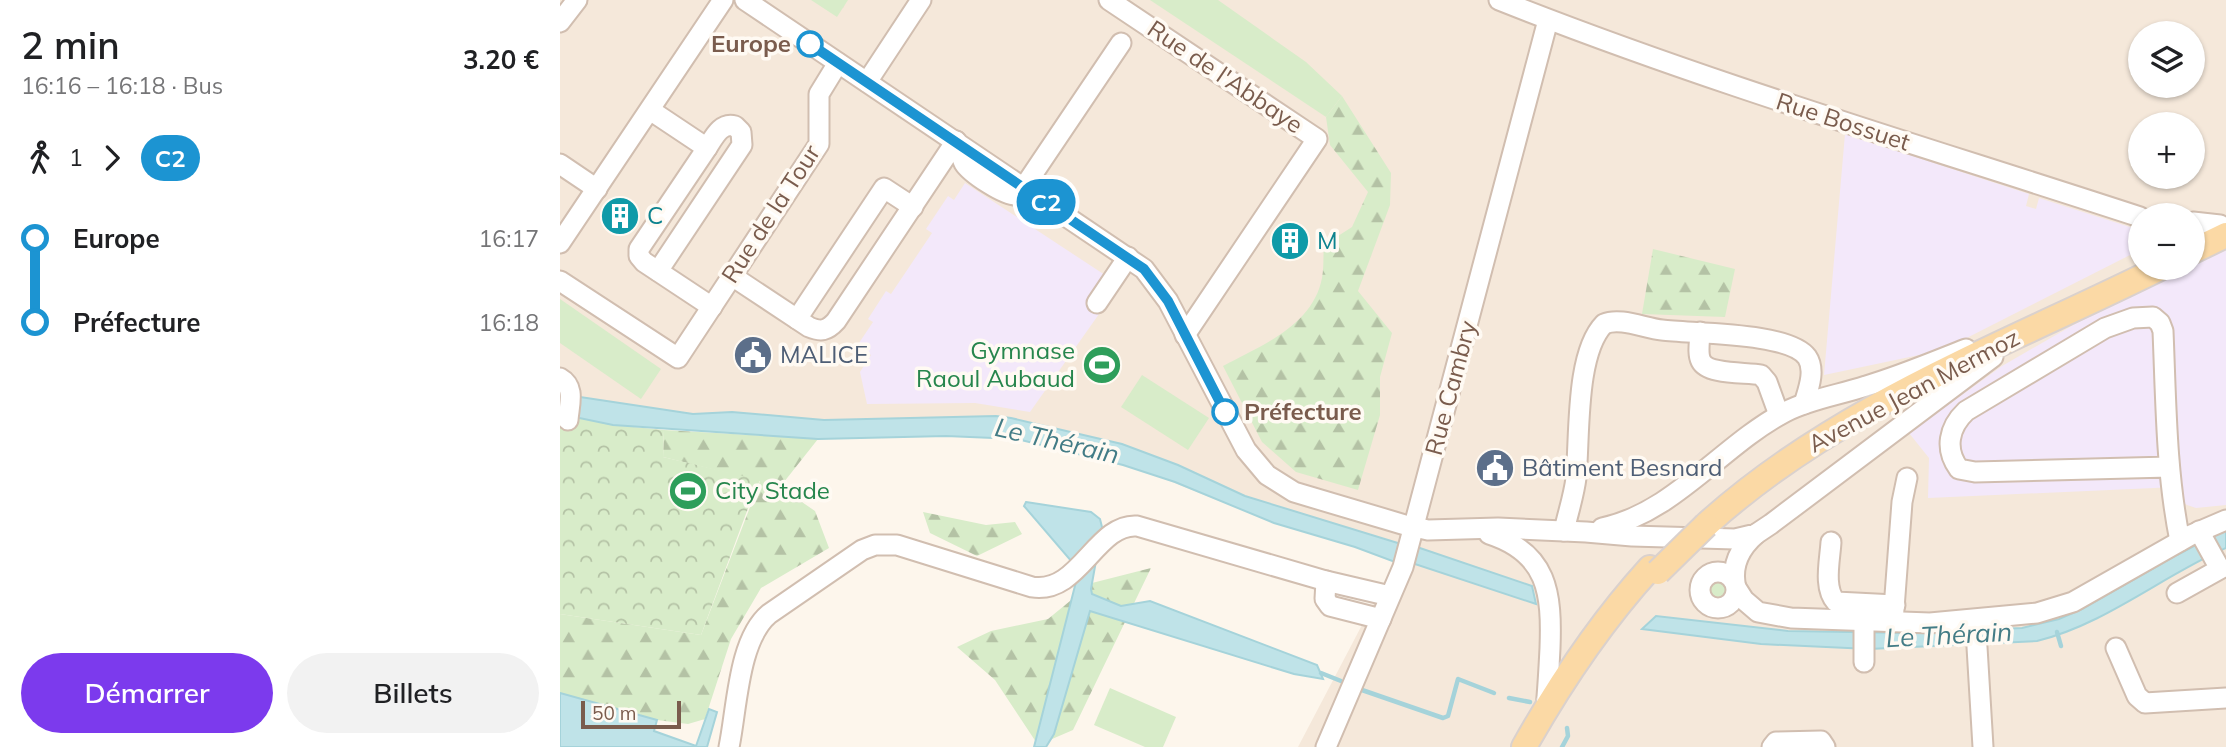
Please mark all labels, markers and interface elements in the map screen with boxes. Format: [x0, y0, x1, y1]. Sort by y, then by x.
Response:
street label: Rue de l'Abbaye [1142, 13, 1309, 139]
text: 2 min [21, 21, 120, 69]
map controls [2128, 21, 2205, 280]
button: layers [2128, 21, 2205, 98]
place label: Europe [711, 28, 791, 58]
marker: Europe [797, 31, 823, 57]
text: 3.20 € [463, 43, 539, 76]
text: 16:16 – 16:18 · Bus [21, 71, 223, 100]
street label: Rue Bossuet [1773, 85, 1914, 157]
button: + [2128, 112, 2205, 189]
street label: Rue de la Tour [714, 138, 826, 288]
icon: walk [21, 139, 59, 177]
icon: forward [93, 139, 131, 177]
text: 1 [69, 143, 83, 172]
text: C2 [155, 143, 186, 173]
line badge: C2 [1014, 179, 1078, 225]
text: C2 [1031, 187, 1061, 217]
building icon: C [599, 195, 641, 237]
place label: C [647, 200, 663, 230]
button: − [2128, 203, 2205, 280]
building icon: M [1269, 220, 1311, 262]
text: Europe [73, 222, 160, 255]
text: 16:17 [479, 224, 539, 253]
place label: M [1317, 225, 1338, 255]
text: Préfecture [73, 306, 201, 339]
text: 16:18 [479, 308, 539, 337]
street label: Rue Cambry [1418, 317, 1482, 458]
street label: Avenue Jean Mermoz [1803, 322, 2024, 459]
public building icon: MALICE [732, 334, 774, 376]
place label: Gymnase Raoul Aubaud [916, 335, 1075, 393]
place label: MALICE [780, 339, 868, 369]
sports icon: Gymnase Raoul Aubaud [1081, 344, 1123, 386]
place label: Préfecture [1244, 396, 1362, 426]
marker: Préfecture [1212, 399, 1238, 425]
water label: Le Thérain [992, 410, 1122, 471]
public building icon: Bâtiment Besnard [1474, 447, 1516, 489]
place label: Bâtiment Besnard [1522, 452, 1722, 482]
sports icon: City Stade [667, 470, 709, 512]
place label: City Stade [715, 475, 830, 505]
water label: Le Thérain [1885, 615, 2013, 654]
button: Démarrer [21, 653, 273, 733]
button: Billets [287, 653, 539, 733]
scale bar [581, 698, 681, 730]
text: 50 m [592, 701, 636, 725]

